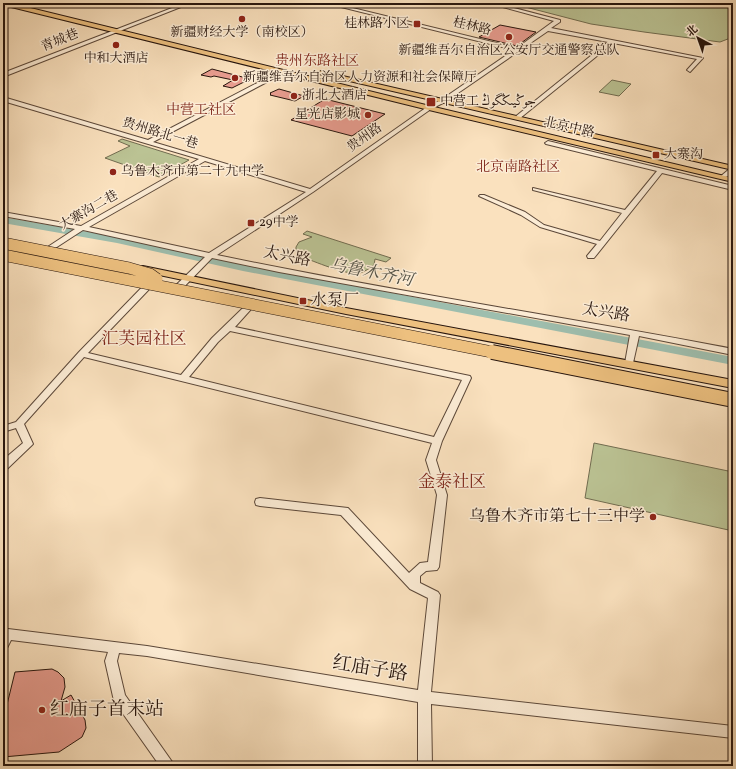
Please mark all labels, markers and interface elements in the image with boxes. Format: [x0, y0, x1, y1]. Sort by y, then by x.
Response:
marker: 新疆财经大学（南校区） [237, 14, 247, 24]
street label: 桂林路 [451, 14, 493, 40]
place label: 桂林路小区 [344, 15, 409, 33]
north arrow [678, 18, 718, 58]
marker: 桂林路小区 [412, 19, 422, 29]
text: 北 [683, 22, 701, 41]
place label: 新疆财经大学（南校区） [170, 24, 314, 42]
street label: 青城巷 [39, 25, 81, 57]
marker: 新疆维吾尔自治区公安厅交通警察总队 [504, 32, 514, 42]
marker: 中和大酒店 [111, 40, 121, 50]
place label: 新疆维吾尔自治区公安厅交通警察总队 [398, 42, 620, 60]
place label: 中和大酒店 [83, 50, 149, 68]
district label: 贵州东路社区 [275, 52, 359, 71]
place label: 新疆维吾尔自治区人力资源和社会保障厅 [243, 69, 477, 87]
marker: 新疆维吾尔自治区人力资源和社会保障厅 [230, 73, 240, 83]
place label: 浙北大酒店 [302, 87, 367, 105]
marker: 浙北大酒店 [289, 91, 299, 101]
place label: 中营工 جوڭيىڭگوڭ [440, 92, 536, 111]
marker: 中营工 جوڭيىڭگوڭ [425, 96, 437, 108]
district label: 中营工社区 [166, 101, 236, 120]
place label: 星光店影城 [295, 106, 360, 124]
marker: 星光店影城 [363, 110, 373, 120]
street label: 北京中路 [542, 113, 596, 143]
street label: 贵州路北一巷 [120, 114, 200, 154]
street label: 贵州路 [344, 119, 386, 157]
place label: 大寨沟 [664, 146, 703, 164]
marker: 大寨沟 [651, 150, 661, 160]
district label: 北京南路社区 [476, 158, 560, 177]
place label: 乌鲁木齐市第二十九中学 [121, 163, 264, 181]
marker: 乌鲁木齐市第二十九中学 [108, 167, 118, 177]
street label: 大寨沟二巷 [56, 187, 122, 235]
place label: 29中学 [259, 214, 299, 232]
marker: 29中学 [246, 218, 256, 228]
street label: 太兴路 [261, 242, 313, 272]
water label: 乌鲁木齐河 [327, 254, 418, 293]
place label: 水泵厂 [311, 290, 359, 312]
marker: 水泵厂 [298, 296, 308, 306]
street label: 太兴路 [581, 298, 631, 328]
district label: 汇芙园社区 [102, 328, 187, 351]
district label: 金泰社区 [418, 471, 486, 494]
place label: 乌鲁木齐市第七十三中学 [469, 506, 645, 528]
marker: 乌鲁木齐市第七十三中学 [648, 512, 658, 522]
street label: 红庙子路 [330, 650, 410, 688]
place label: 红庙子首末站 [50, 697, 164, 723]
marker: 红庙子首末站 [37, 705, 47, 715]

